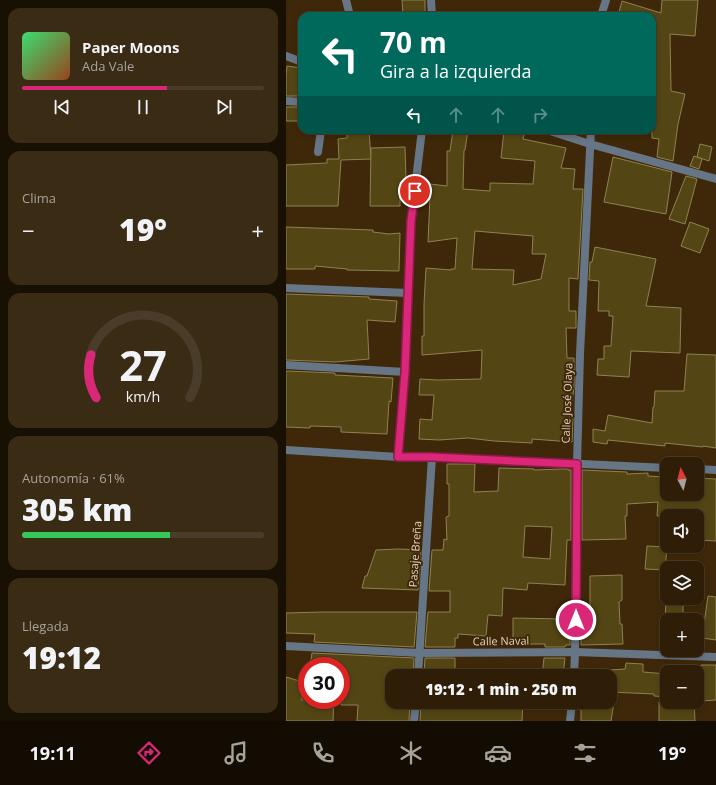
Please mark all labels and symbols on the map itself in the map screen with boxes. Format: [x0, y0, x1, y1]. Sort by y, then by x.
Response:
pin [398, 174, 432, 208]
street label: Calle José Olaya [558, 362, 575, 443]
north arrow [660, 457, 704, 501]
street label: Pasaje Breña [405, 520, 424, 588]
position arrow [555, 599, 597, 641]
street label: Calle Naval [473, 633, 529, 648]
speed limit sign: 30 [298, 657, 350, 709]

